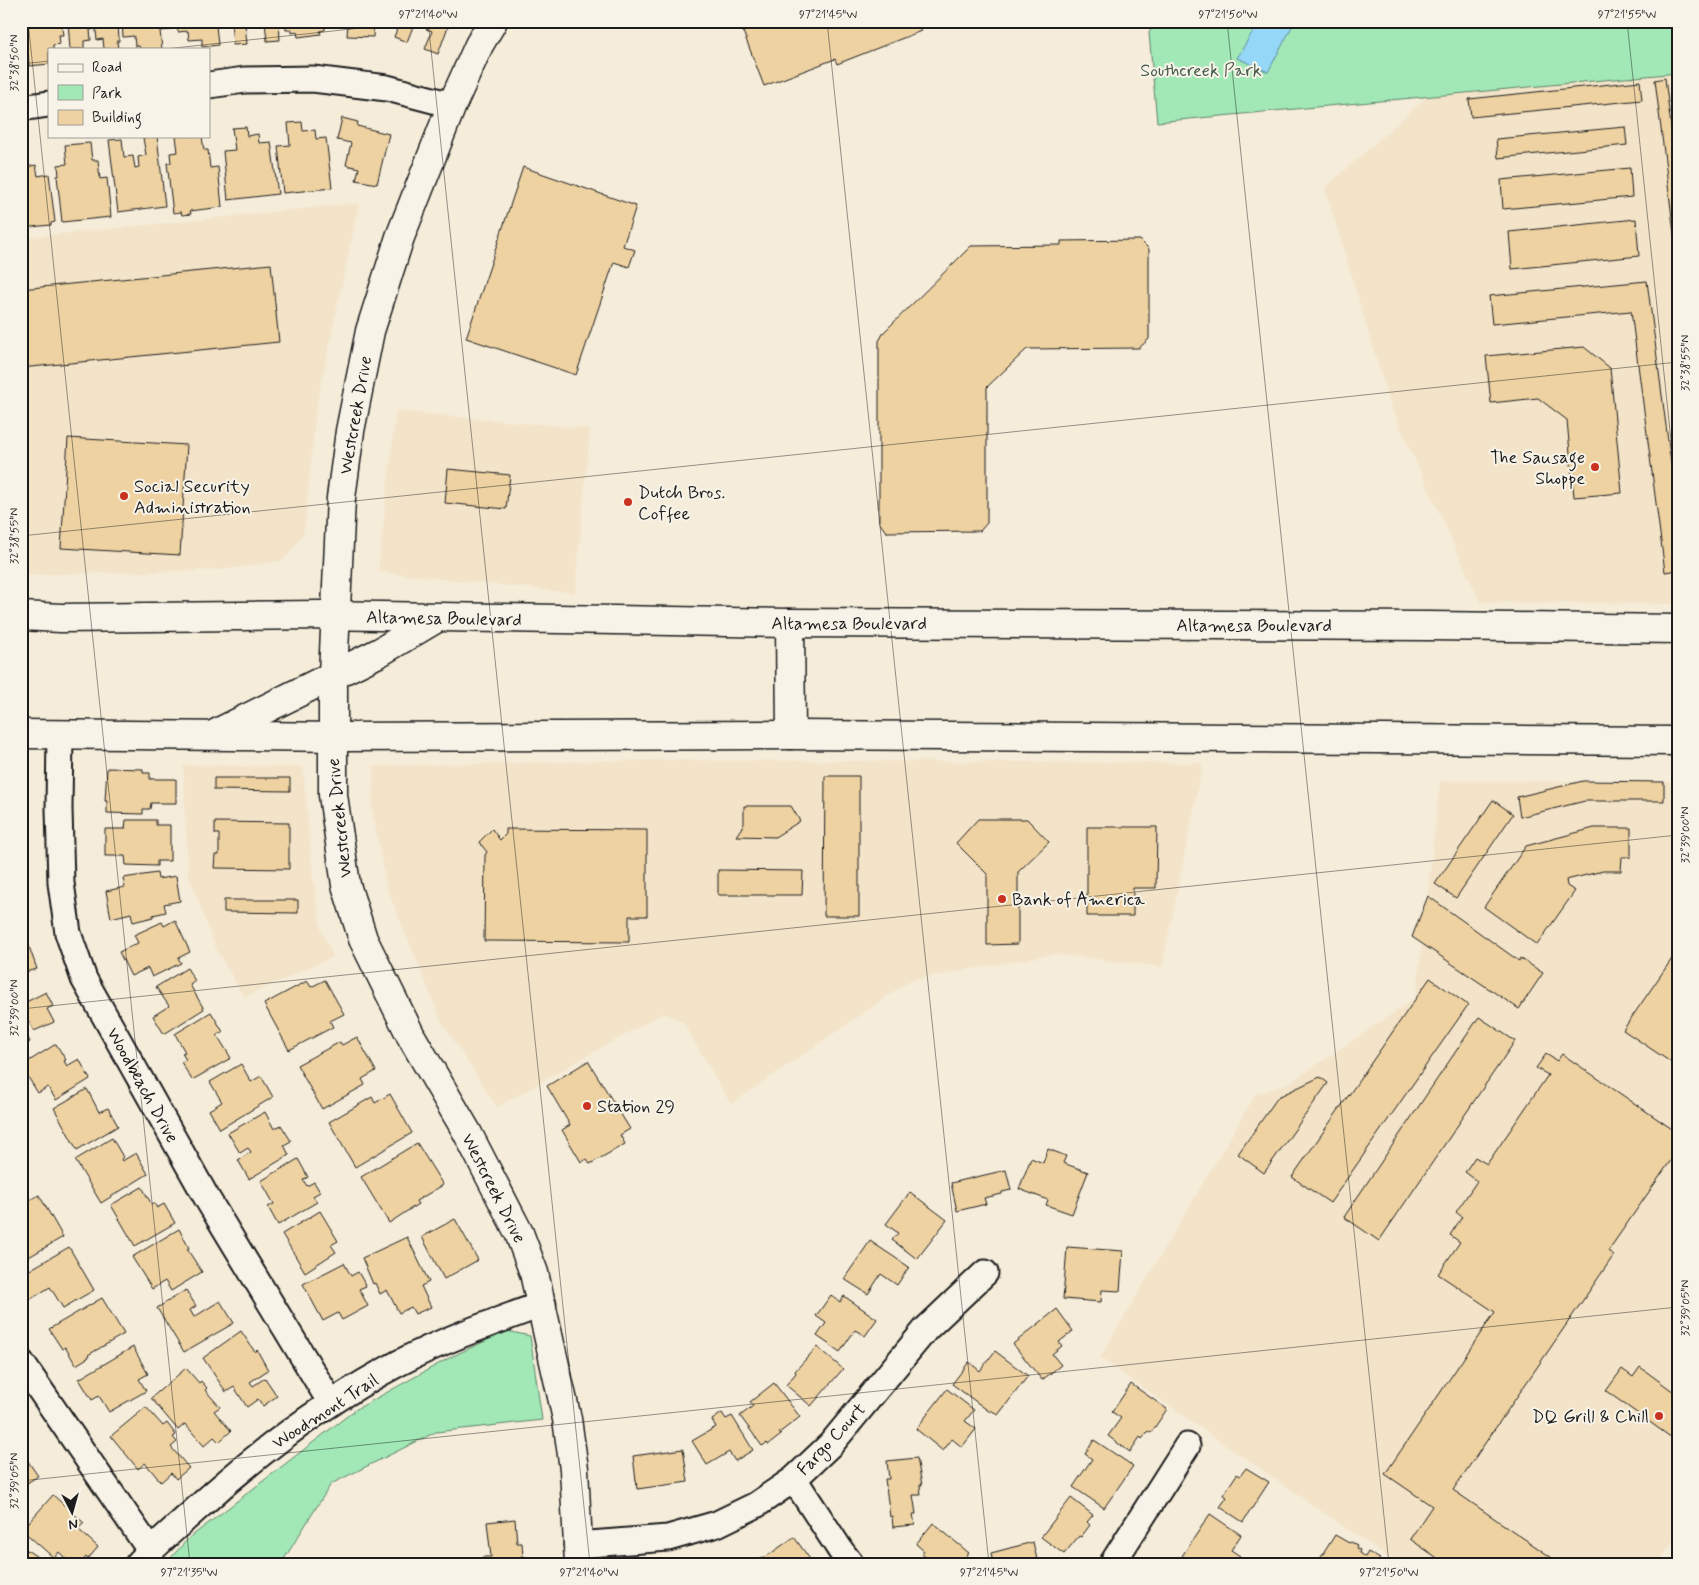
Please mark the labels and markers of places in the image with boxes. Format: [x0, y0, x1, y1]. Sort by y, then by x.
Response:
place label: The Sausage Shoppe [1490, 446, 1585, 491]
marker: The Sausage Shoppe [1589, 461, 1601, 473]
place label: Social Security Administration [134, 475, 251, 520]
place label: Dutch Bros. Coffee [638, 481, 725, 526]
marker: Social Security Administration [118, 490, 130, 502]
marker: Dutch Bros. Coffee [622, 496, 634, 508]
place label: Bank of America [1012, 888, 1145, 912]
marker: Bank of America [996, 893, 1008, 905]
place label: Station 29 [597, 1095, 675, 1119]
marker: Station 29 [581, 1100, 593, 1112]
place label: DQ Grill & Chill [1532, 1405, 1649, 1429]
marker: DQ Grill & Chill [1653, 1410, 1665, 1422]

